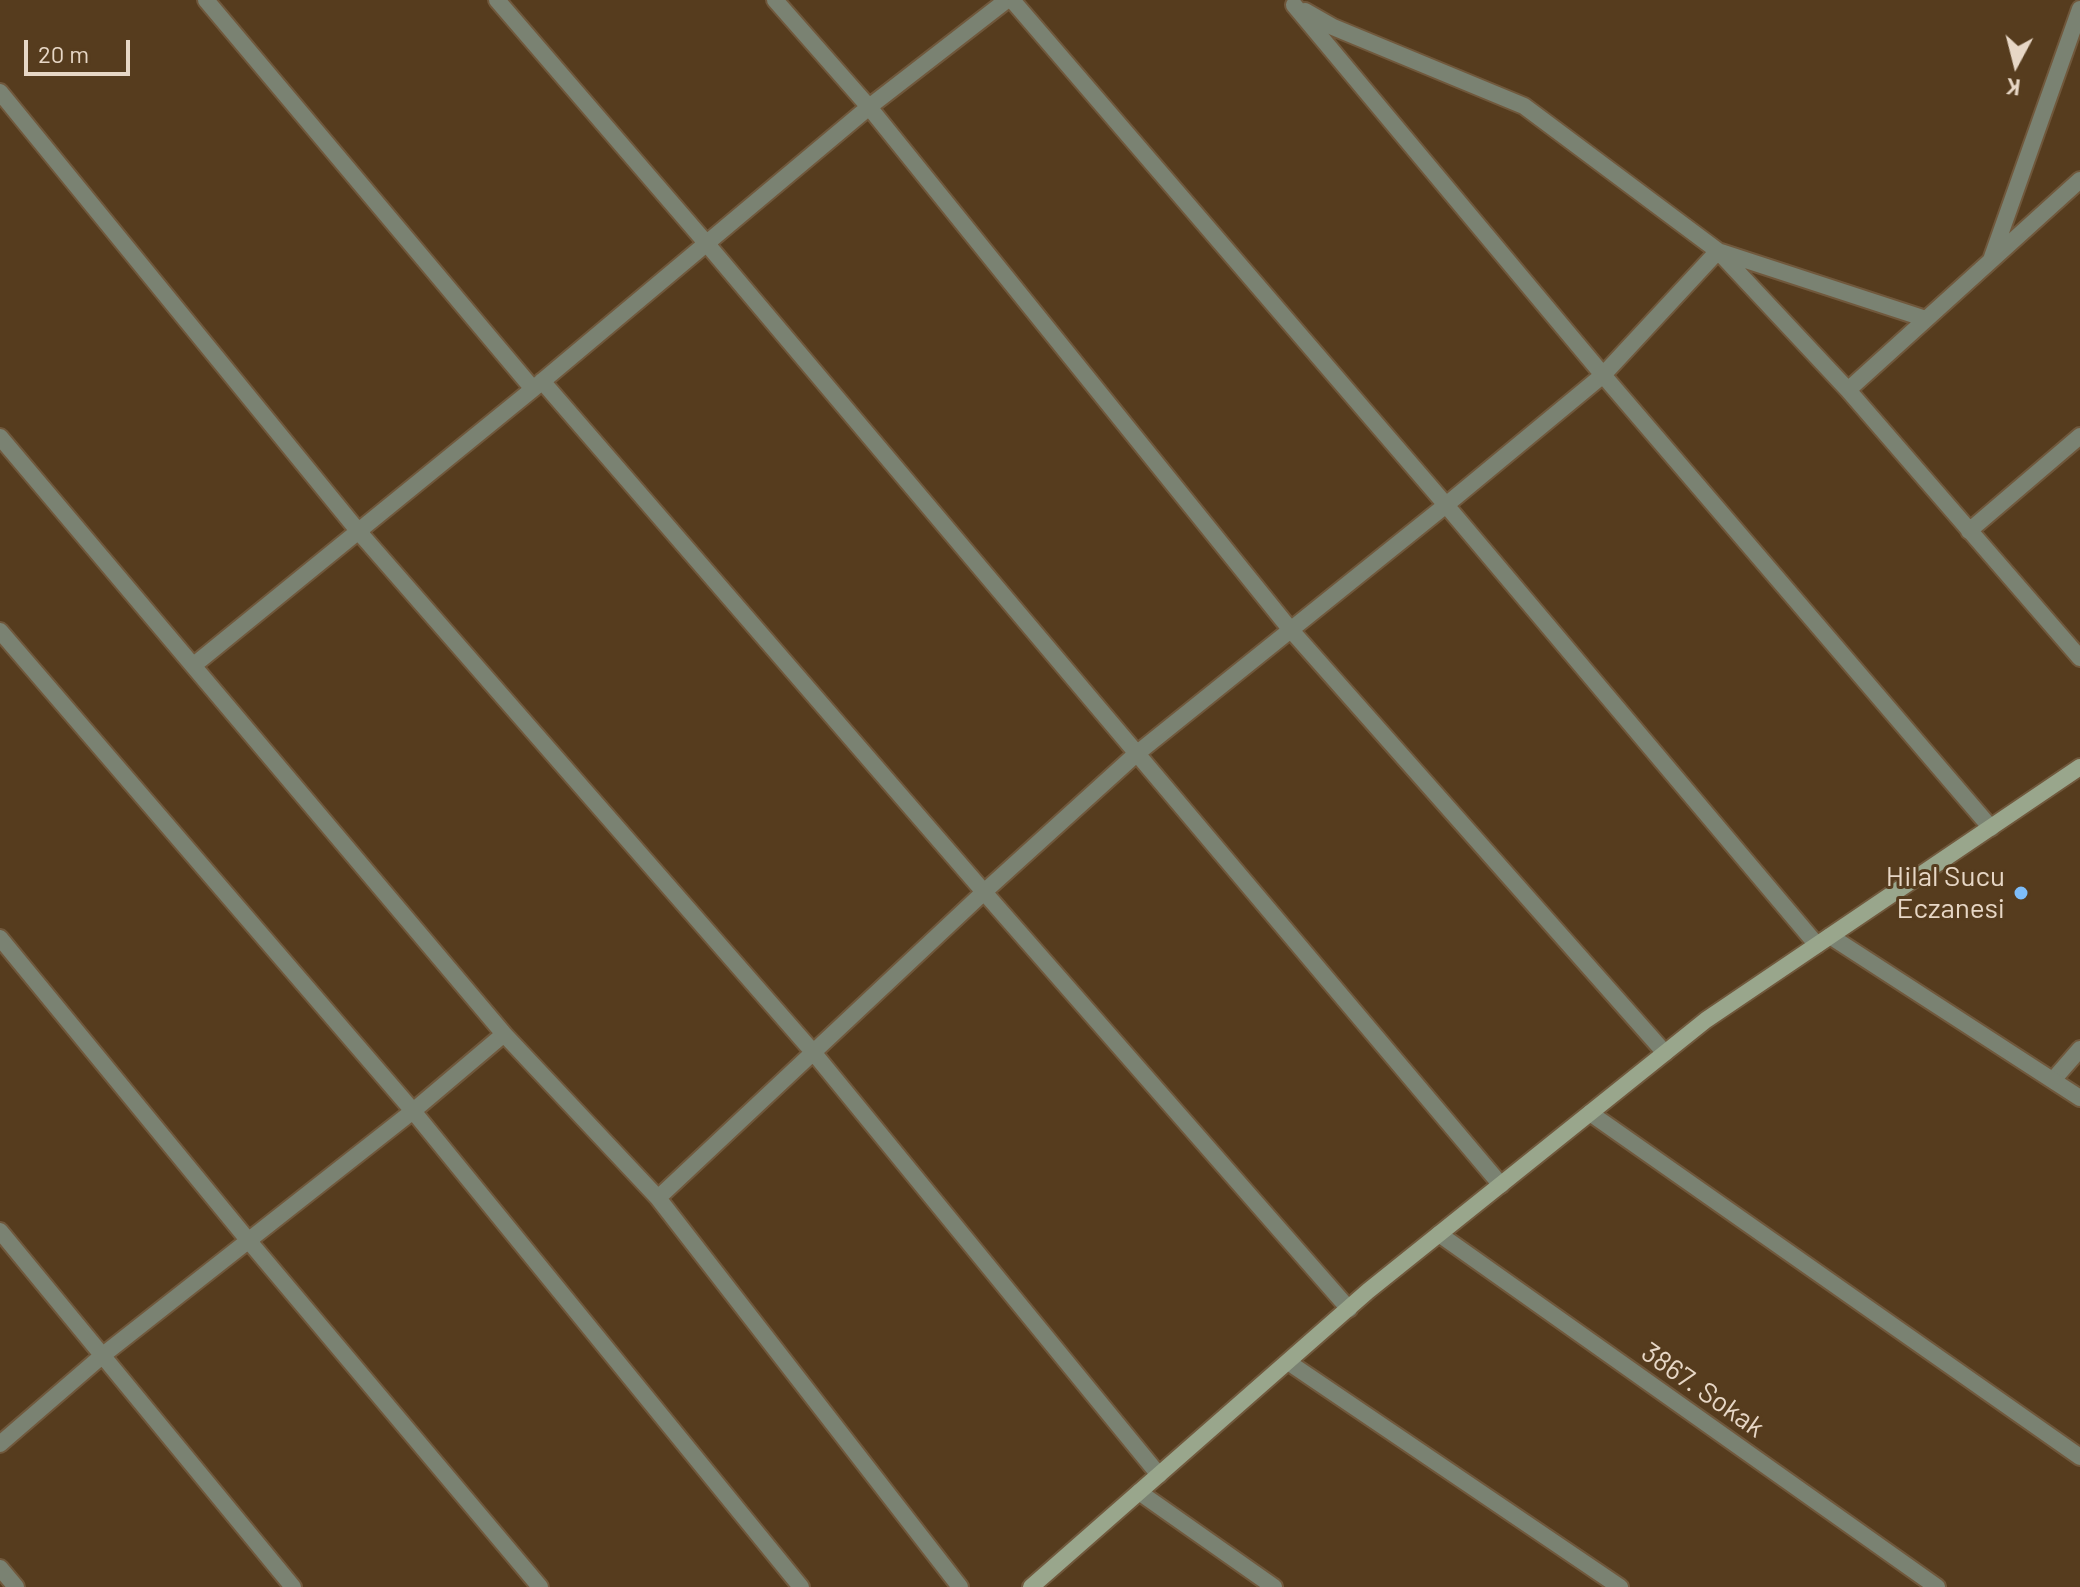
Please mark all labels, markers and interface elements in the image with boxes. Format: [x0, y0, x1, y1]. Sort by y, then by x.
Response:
scale bar [28, 24, 134, 74]
north arrow [1976, 24, 2056, 104]
text: 20 m [38, 39, 89, 68]
text: K [2005, 74, 2021, 102]
place label: Hilal Sucu Eczanesi [1886, 860, 2005, 926]
marker: Hilal Sucu Eczanesi [2012, 884, 2030, 902]
street label: 3867. Sokak [1635, 1335, 1771, 1445]

